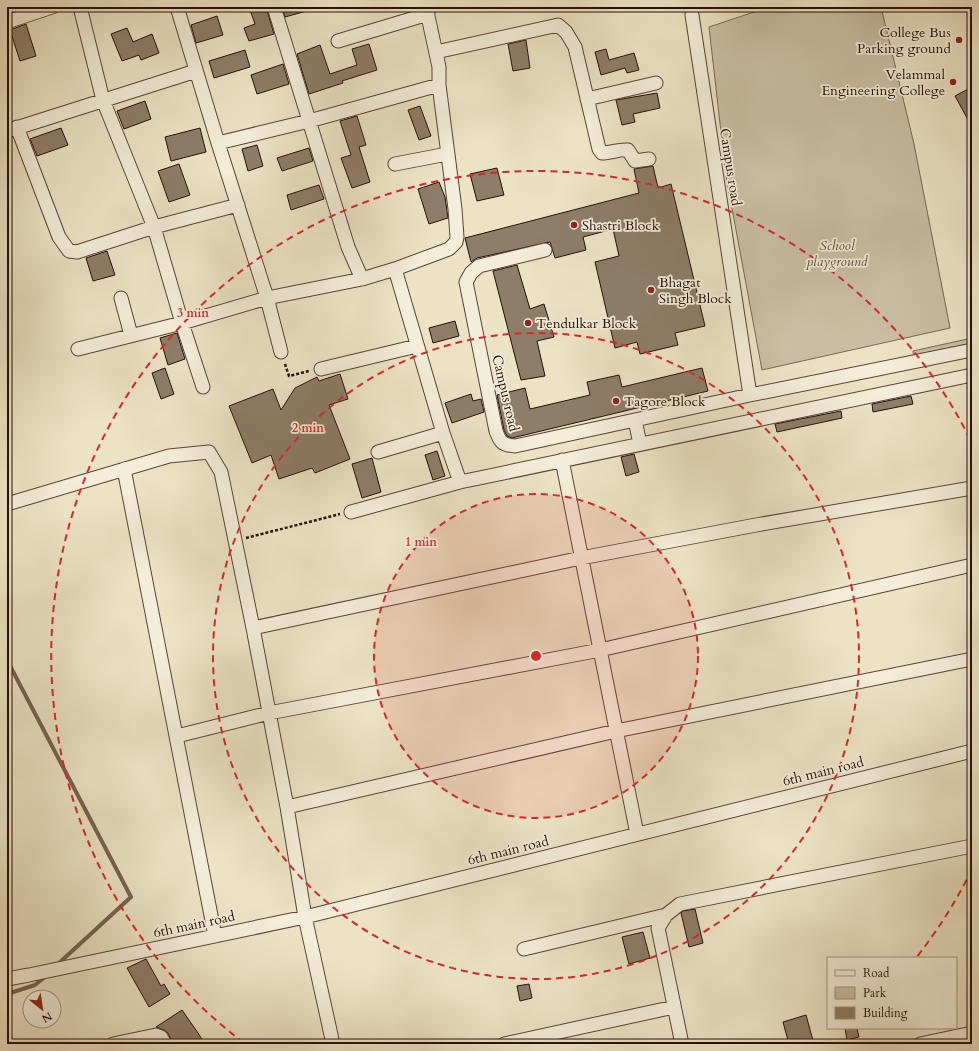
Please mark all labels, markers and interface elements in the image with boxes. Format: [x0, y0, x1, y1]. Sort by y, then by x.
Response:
place label: College Bus Parking ground [857, 23, 952, 58]
marker: College Bus Parking ground [954, 35, 964, 45]
place label: Velammal Engineering College [821, 65, 945, 100]
marker: Velammal Engineering College [948, 77, 958, 87]
street label: Campus road [715, 127, 746, 208]
place label: Shastri Block [582, 216, 660, 235]
marker: Shastri Block [569, 220, 579, 230]
park label: School playground [806, 236, 869, 271]
place label: Bhagat Singh Block [659, 273, 732, 308]
marker: Bhagat Singh Block [646, 285, 656, 295]
text: 3 min [177, 305, 209, 321]
place label: Tendulkar Block [536, 314, 637, 333]
marker: Tendulkar Block [523, 318, 533, 328]
street label: Campus road [487, 353, 524, 434]
place label: Tagore Block [624, 392, 706, 411]
marker: Tagore Block [611, 396, 621, 406]
text: 2 min [292, 420, 324, 436]
text: 1 min [405, 534, 437, 550]
centre of rings [529, 649, 543, 663]
street label: 6th main road [781, 752, 866, 791]
street label: 6th main road [466, 831, 551, 870]
street label: 6th main road [152, 906, 237, 942]
legend [827, 957, 957, 1029]
text: Road [863, 965, 890, 981]
text: Park [863, 985, 887, 1001]
north arrow [22, 989, 62, 1029]
text: Building [863, 1005, 908, 1021]
text: N [38, 1008, 55, 1026]

